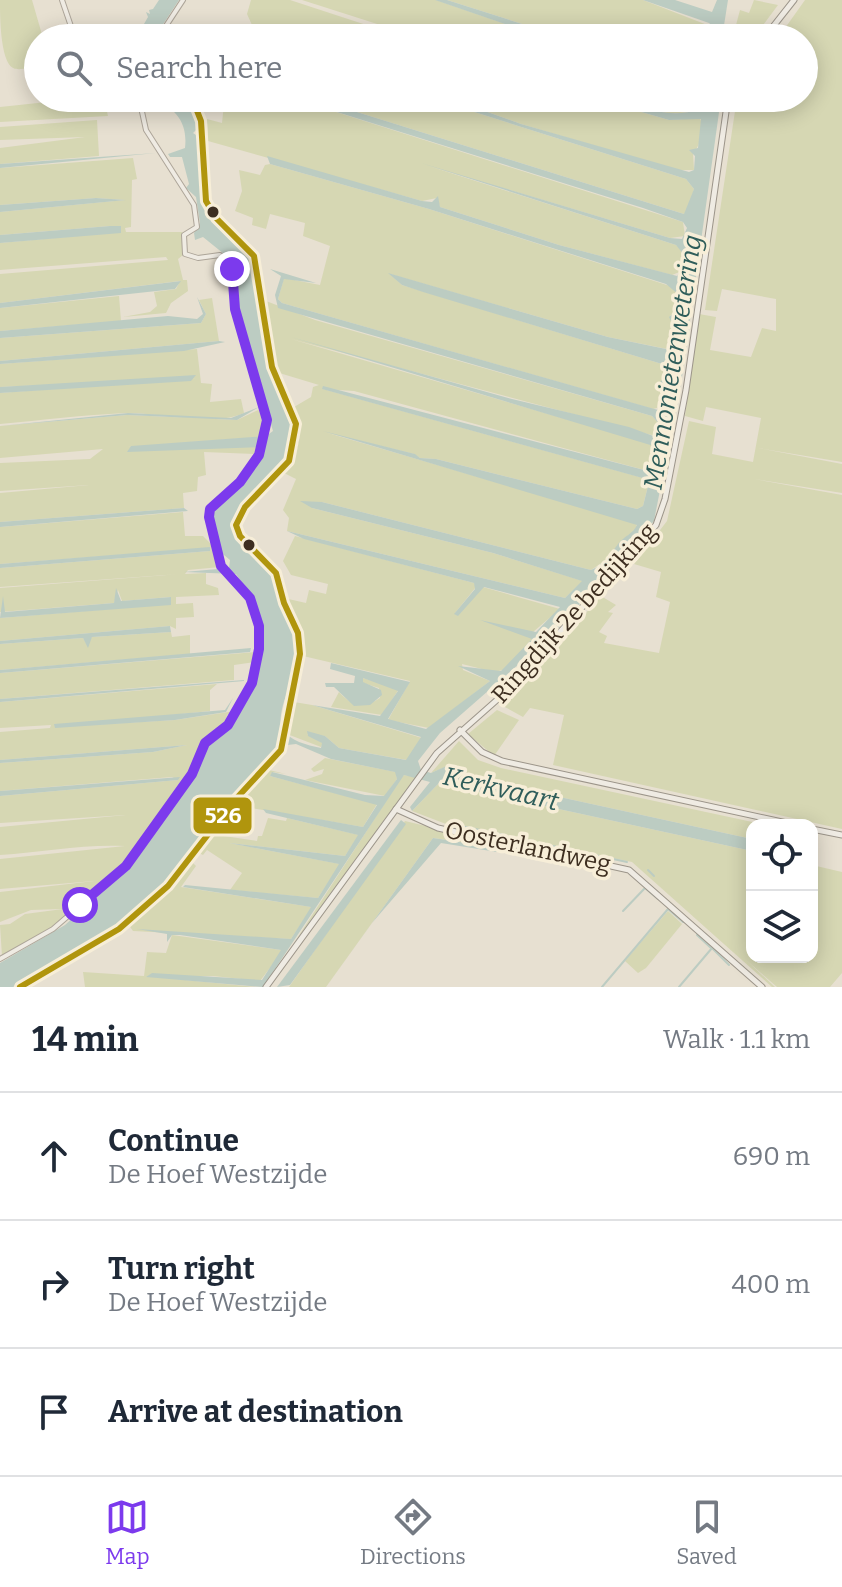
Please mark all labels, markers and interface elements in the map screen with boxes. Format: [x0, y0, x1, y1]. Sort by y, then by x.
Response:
search box [24, 24, 818, 112]
icon: search [52, 46, 96, 90]
text: Search here [116, 50, 283, 86]
unlabelled marker [205, 204, 221, 220]
water label: Mennonietenwetering [638, 232, 708, 492]
route end [214, 251, 250, 287]
street label: Ringdijk 2e bedijking [486, 517, 662, 709]
unlabelled marker [241, 537, 257, 553]
water label: Kerkvaart [440, 761, 562, 817]
line badge: 526 [192, 796, 253, 835]
text: 526 [204, 802, 242, 829]
street label: Oosterlandweg [443, 816, 613, 878]
map controls [746, 819, 818, 963]
button: locate [746, 819, 818, 891]
route start [62, 887, 98, 923]
button: layers [746, 891, 818, 963]
text: 14 min [32, 1019, 139, 1060]
text: Walk · 1.1 km [663, 1024, 810, 1055]
text: Continue [108, 1123, 239, 1159]
icon: ahead [32, 1134, 76, 1178]
text: 690 m [733, 1141, 810, 1172]
text: De Hoef Westzijde [108, 1159, 327, 1190]
text: Turn right [108, 1251, 255, 1287]
icon: right [32, 1262, 76, 1306]
text: 400 m [731, 1269, 810, 1300]
text: De Hoef Westzijde [108, 1287, 327, 1318]
icon: arrive [32, 1390, 76, 1434]
text: Arrive at destination [108, 1394, 403, 1430]
tab: Map [105, 1495, 150, 1570]
tab: Directions [360, 1495, 466, 1570]
tab: Saved [676, 1495, 737, 1570]

